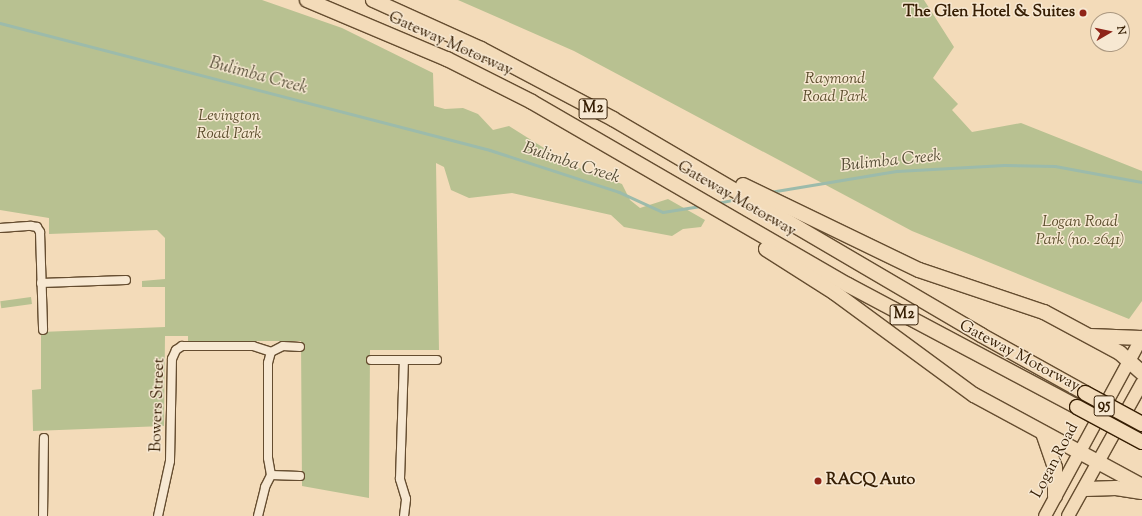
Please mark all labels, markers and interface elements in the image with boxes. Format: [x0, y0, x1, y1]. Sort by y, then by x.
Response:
place label: The Glen Hotel & Suites [903, 3, 1075, 23]
marker: The Glen Hotel & Suites [1078, 8, 1088, 18]
street label: Gateway Motorway [385, 9, 515, 81]
north arrow [1090, 12, 1130, 52]
text: N [1112, 25, 1129, 36]
water label: Bulimba Creek [207, 54, 309, 100]
park label: Raymond Road Park [802, 70, 868, 108]
road number: M2 [578, 96, 608, 122]
park label: Levington Road Park [196, 107, 262, 145]
water label: Bulimba Creek [520, 139, 622, 189]
water label: Bulimba Creek [840, 147, 942, 177]
street label: Gateway Motorway [673, 158, 799, 242]
park label: Logan Road Park (no. 2641) [1036, 213, 1124, 251]
road number: M2 [889, 302, 919, 328]
street label: Gateway Motorway [955, 317, 1083, 397]
street label: Bowers Street [148, 358, 170, 452]
road number: 95 [1093, 393, 1115, 419]
street label: Logan Road [1028, 420, 1084, 502]
place label: RACQ Auto [826, 471, 915, 491]
marker: RACQ Auto [813, 476, 823, 486]

